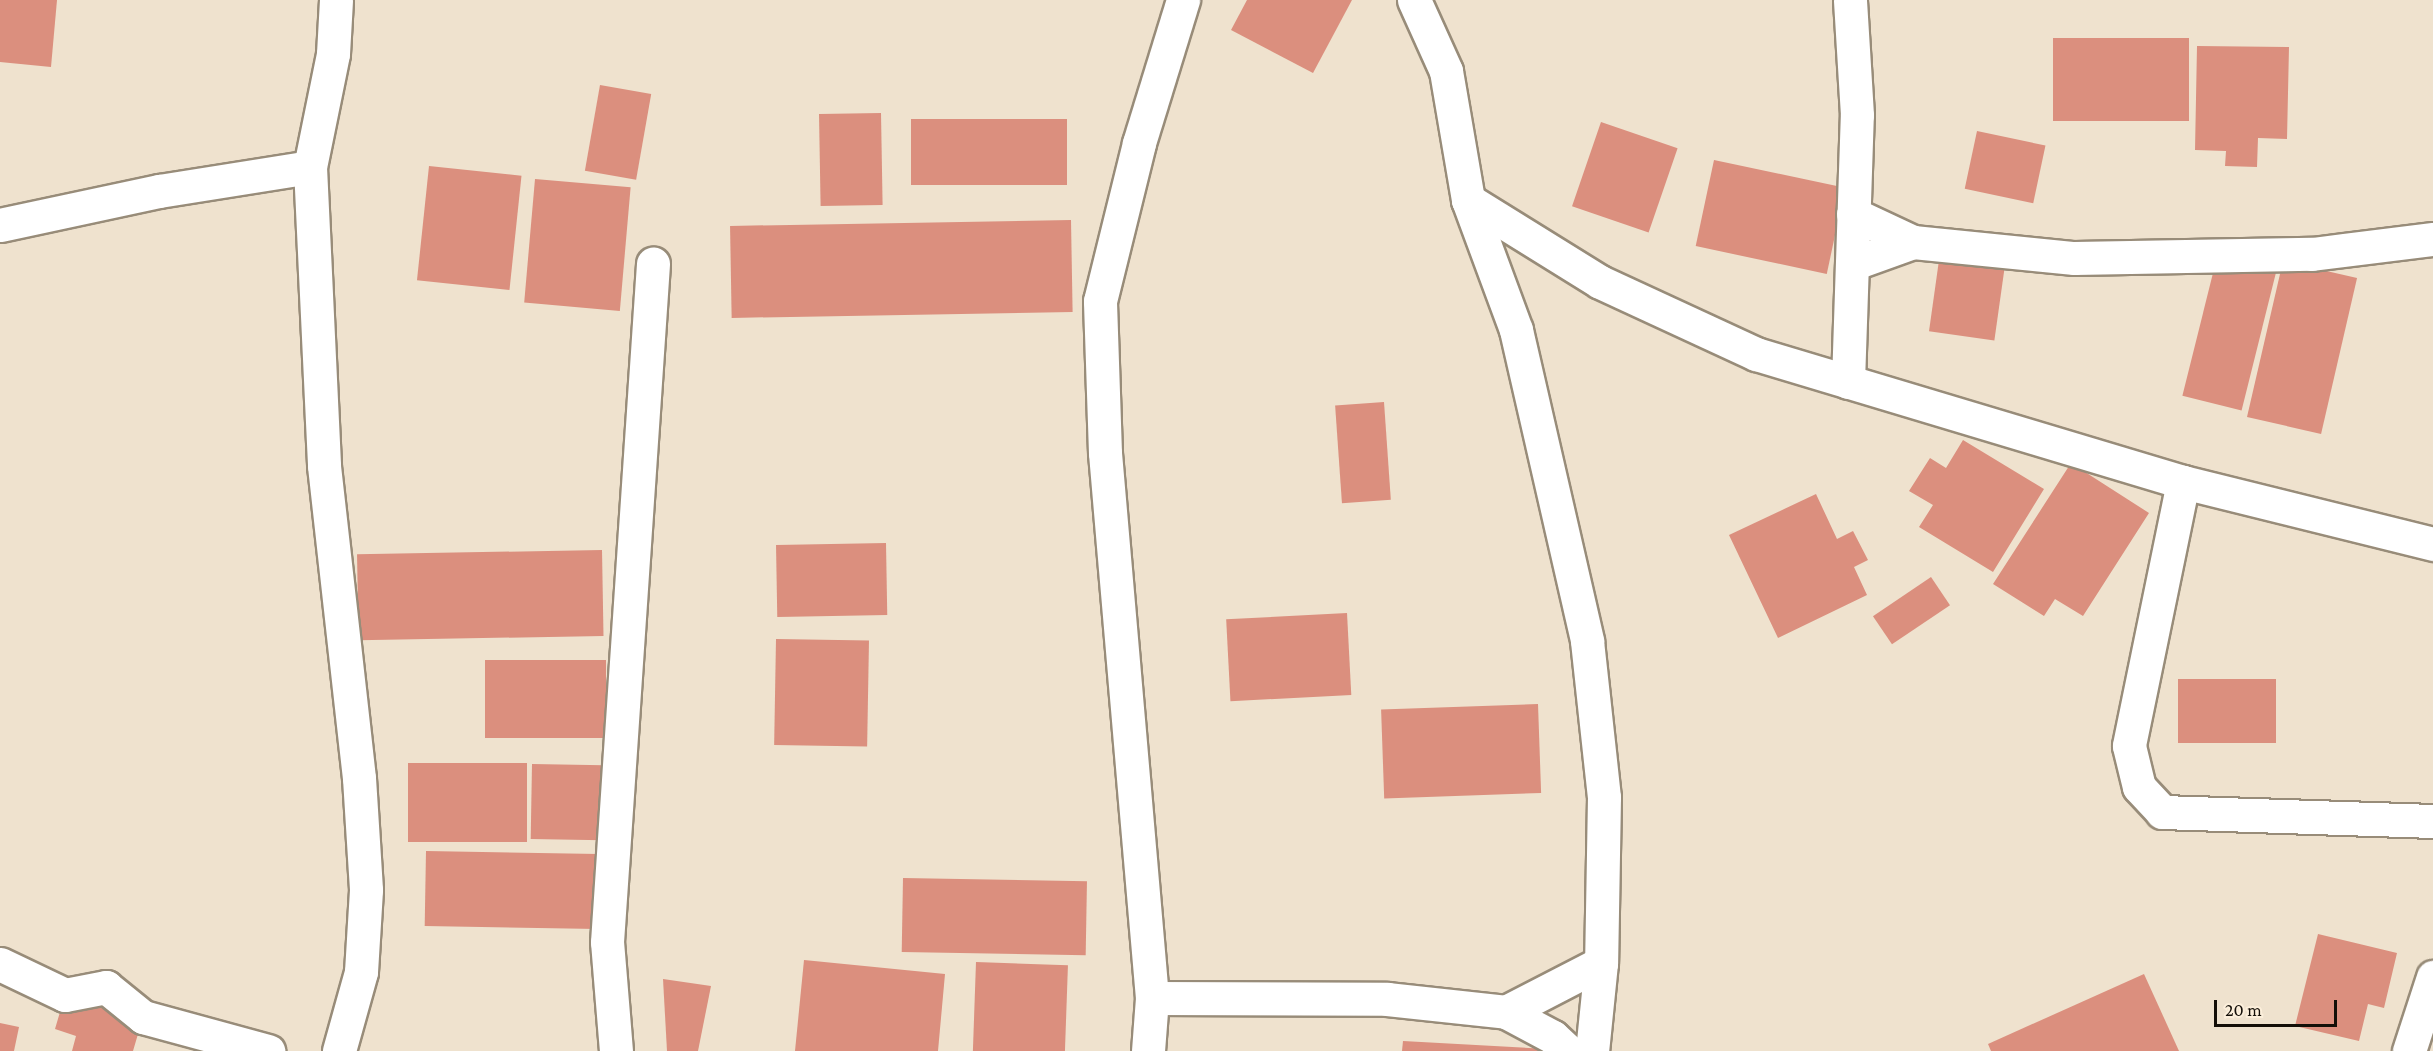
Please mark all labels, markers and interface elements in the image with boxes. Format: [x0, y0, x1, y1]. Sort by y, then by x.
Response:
scale bar [2217, 988, 2340, 1026]
text: 20 m [2225, 1000, 2262, 1020]

